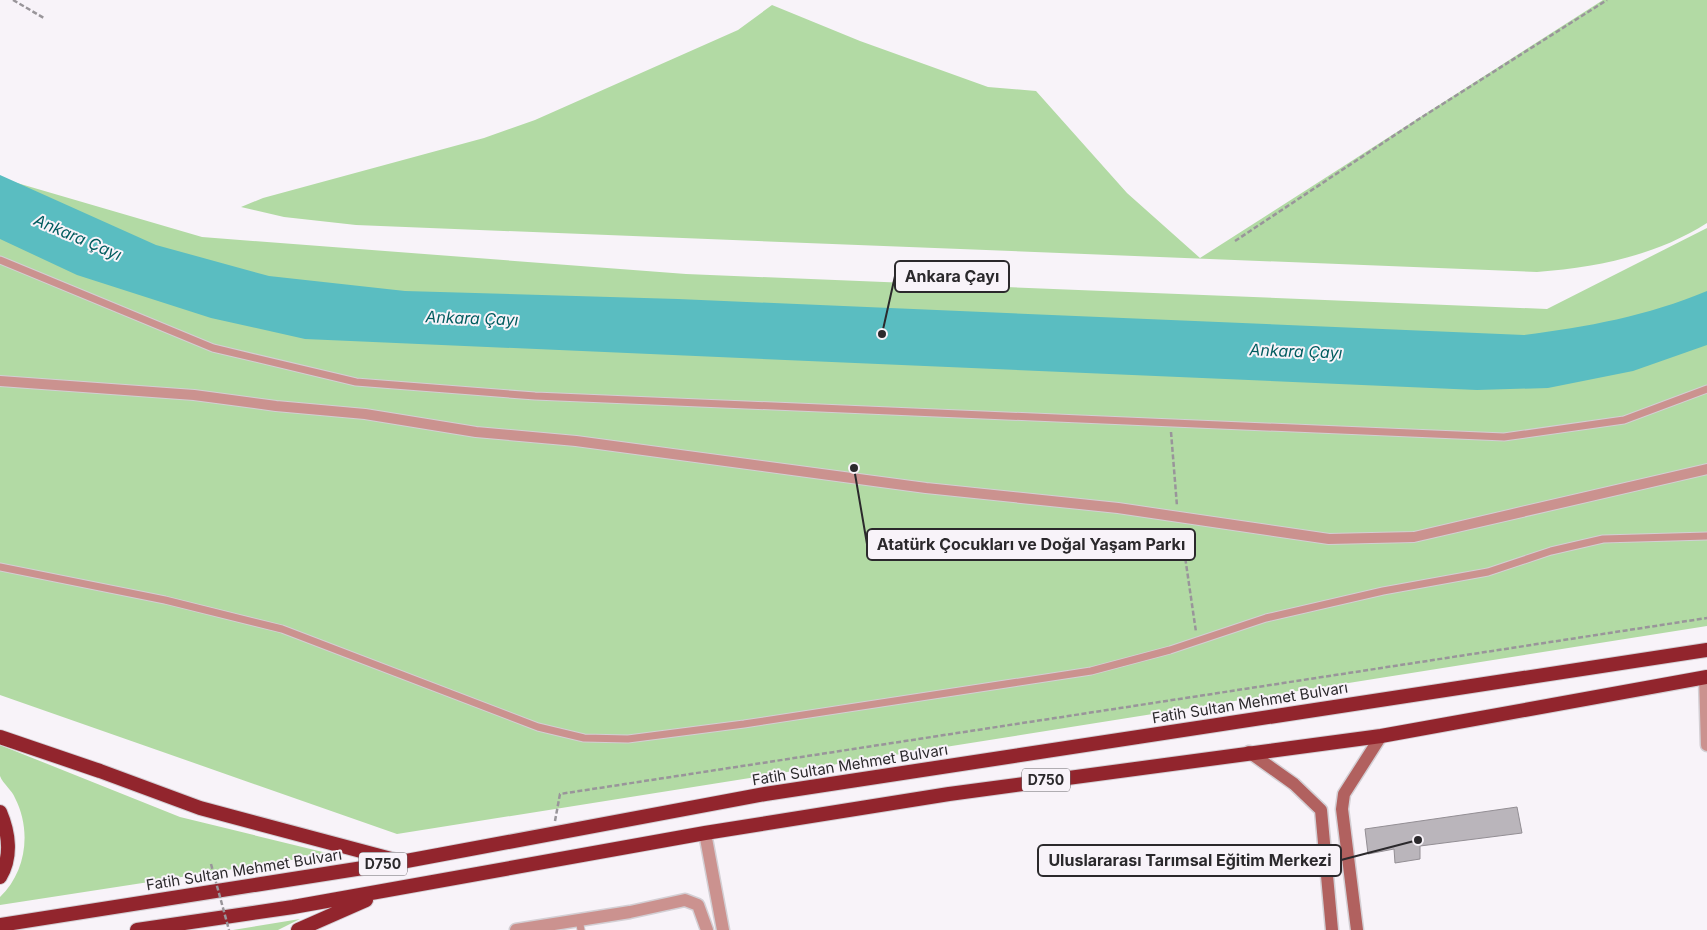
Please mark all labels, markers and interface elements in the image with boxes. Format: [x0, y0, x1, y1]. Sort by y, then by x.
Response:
water label: Ankara Çayı [30, 209, 125, 264]
callout: Ankara Çayı [895, 261, 1009, 292]
text: Ankara Çayı [905, 266, 999, 286]
water label: Ankara Çayı [424, 306, 519, 330]
water label: Ankara Çayı [1248, 339, 1343, 363]
callout: Atatürk Çocukları ve Doğal Yaşam Parkı [867, 529, 1195, 560]
text: Atatürk Çocukları ve Doğal Yaşam Parkı [877, 534, 1185, 554]
street label: Fatih Sultan Mehmet Bulvarı [1151, 678, 1349, 727]
street label: Fatih Sultan Mehmet Bulvarı [751, 740, 949, 789]
road number: D750 [1022, 768, 1070, 792]
street label: Fatih Sultan Mehmet Bulvarı [145, 845, 343, 894]
callout: Uluslararası Tarımsal Eğitim Merkezi [1038, 845, 1341, 876]
text: Uluslararası Tarımsal Eğitim Merkezi [1048, 850, 1332, 870]
road number: D750 [359, 852, 407, 876]

